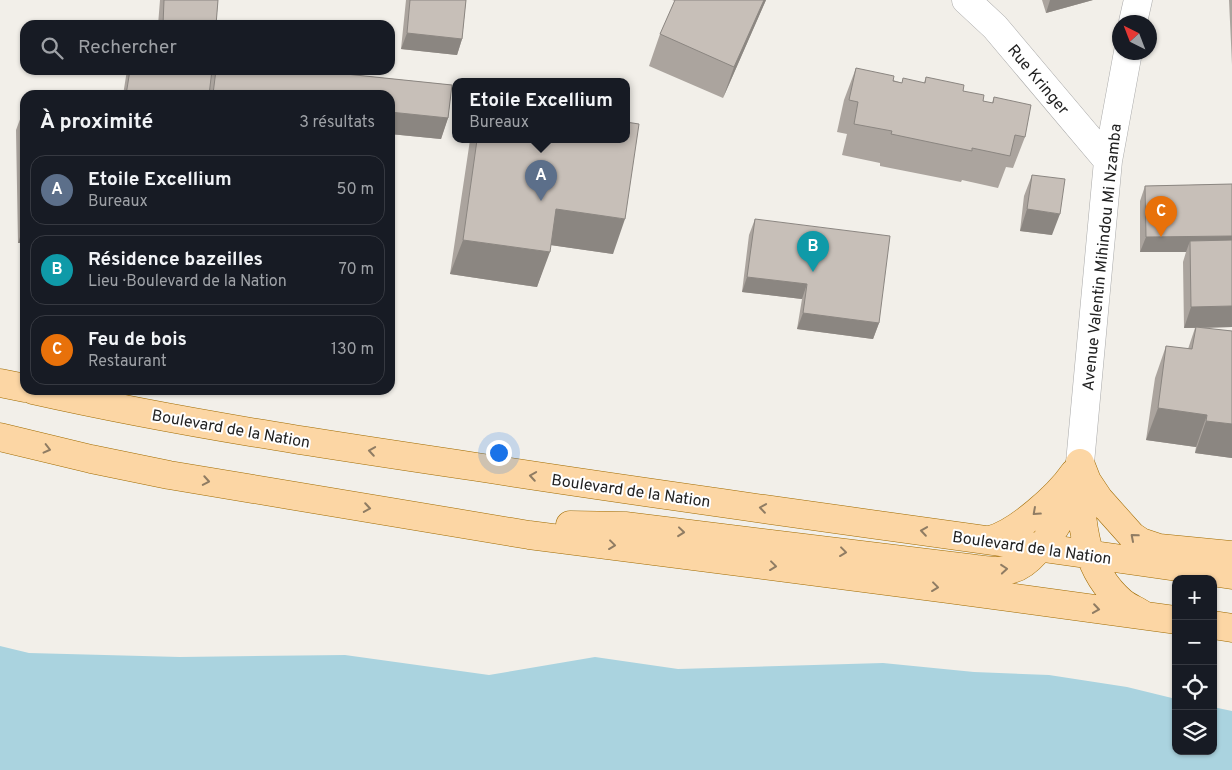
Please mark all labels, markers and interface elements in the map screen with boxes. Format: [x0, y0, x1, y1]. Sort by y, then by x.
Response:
north arrow [1112, 15, 1157, 60]
search box [20, 20, 395, 75]
icon: search [38, 34, 66, 62]
text: Rechercher [78, 36, 177, 60]
street label: Rue Kringer [1002, 41, 1073, 120]
popup [452, 78, 630, 143]
text: Etoile Excellium [469, 89, 613, 113]
text: À proximité [40, 109, 153, 136]
text: 3 résultats [299, 113, 375, 133]
text: Bureaux [469, 113, 529, 133]
street label: Avenue Valentin Mihindou Mi Nzamba [1079, 123, 1127, 392]
pin: A [525, 160, 557, 201]
text: Etoile Excellium [88, 168, 232, 192]
text: A [51, 180, 63, 200]
text: 50 m [337, 180, 374, 200]
text: Bureaux [88, 192, 148, 212]
pin: C [1145, 196, 1177, 237]
pin: B [797, 231, 829, 272]
text: Résidence bazeilles [88, 248, 263, 272]
text: B [51, 260, 63, 280]
text: 70 m [339, 260, 374, 280]
text: Lieu · Boulevard de la Nation [88, 272, 287, 292]
text: Feu de bois [88, 328, 187, 352]
text: C [52, 340, 62, 360]
text: 130 m [331, 340, 374, 360]
text: Restaurant [88, 352, 167, 372]
street label: Boulevard de la Nation [150, 406, 311, 454]
your location [486, 440, 512, 466]
one-way arrow [43, 443, 52, 454]
one-way arrow [368, 447, 377, 457]
one-way arrow [529, 471, 537, 482]
street label: Boulevard de la Nation [550, 471, 712, 513]
one-way arrow [202, 476, 211, 486]
one-way arrow [362, 503, 371, 513]
one-way arrow [759, 504, 768, 514]
one-way arrow [1032, 506, 1041, 515]
one-way arrow [678, 526, 686, 537]
one-way arrow [920, 526, 928, 537]
street label: Boulevard de la Nation [951, 528, 1113, 570]
one-way arrow [1131, 533, 1140, 542]
one-way arrow [609, 539, 617, 550]
one-way arrow [839, 546, 847, 557]
one-way arrow [770, 560, 778, 571]
one-way arrow [1000, 564, 1008, 575]
map controls [1172, 575, 1217, 755]
button: + [1172, 575, 1217, 620]
one-way arrow [931, 581, 939, 592]
one-way arrow [1092, 603, 1100, 614]
button: − [1172, 620, 1217, 665]
button: locate [1172, 665, 1217, 710]
button: layers [1172, 710, 1217, 755]

